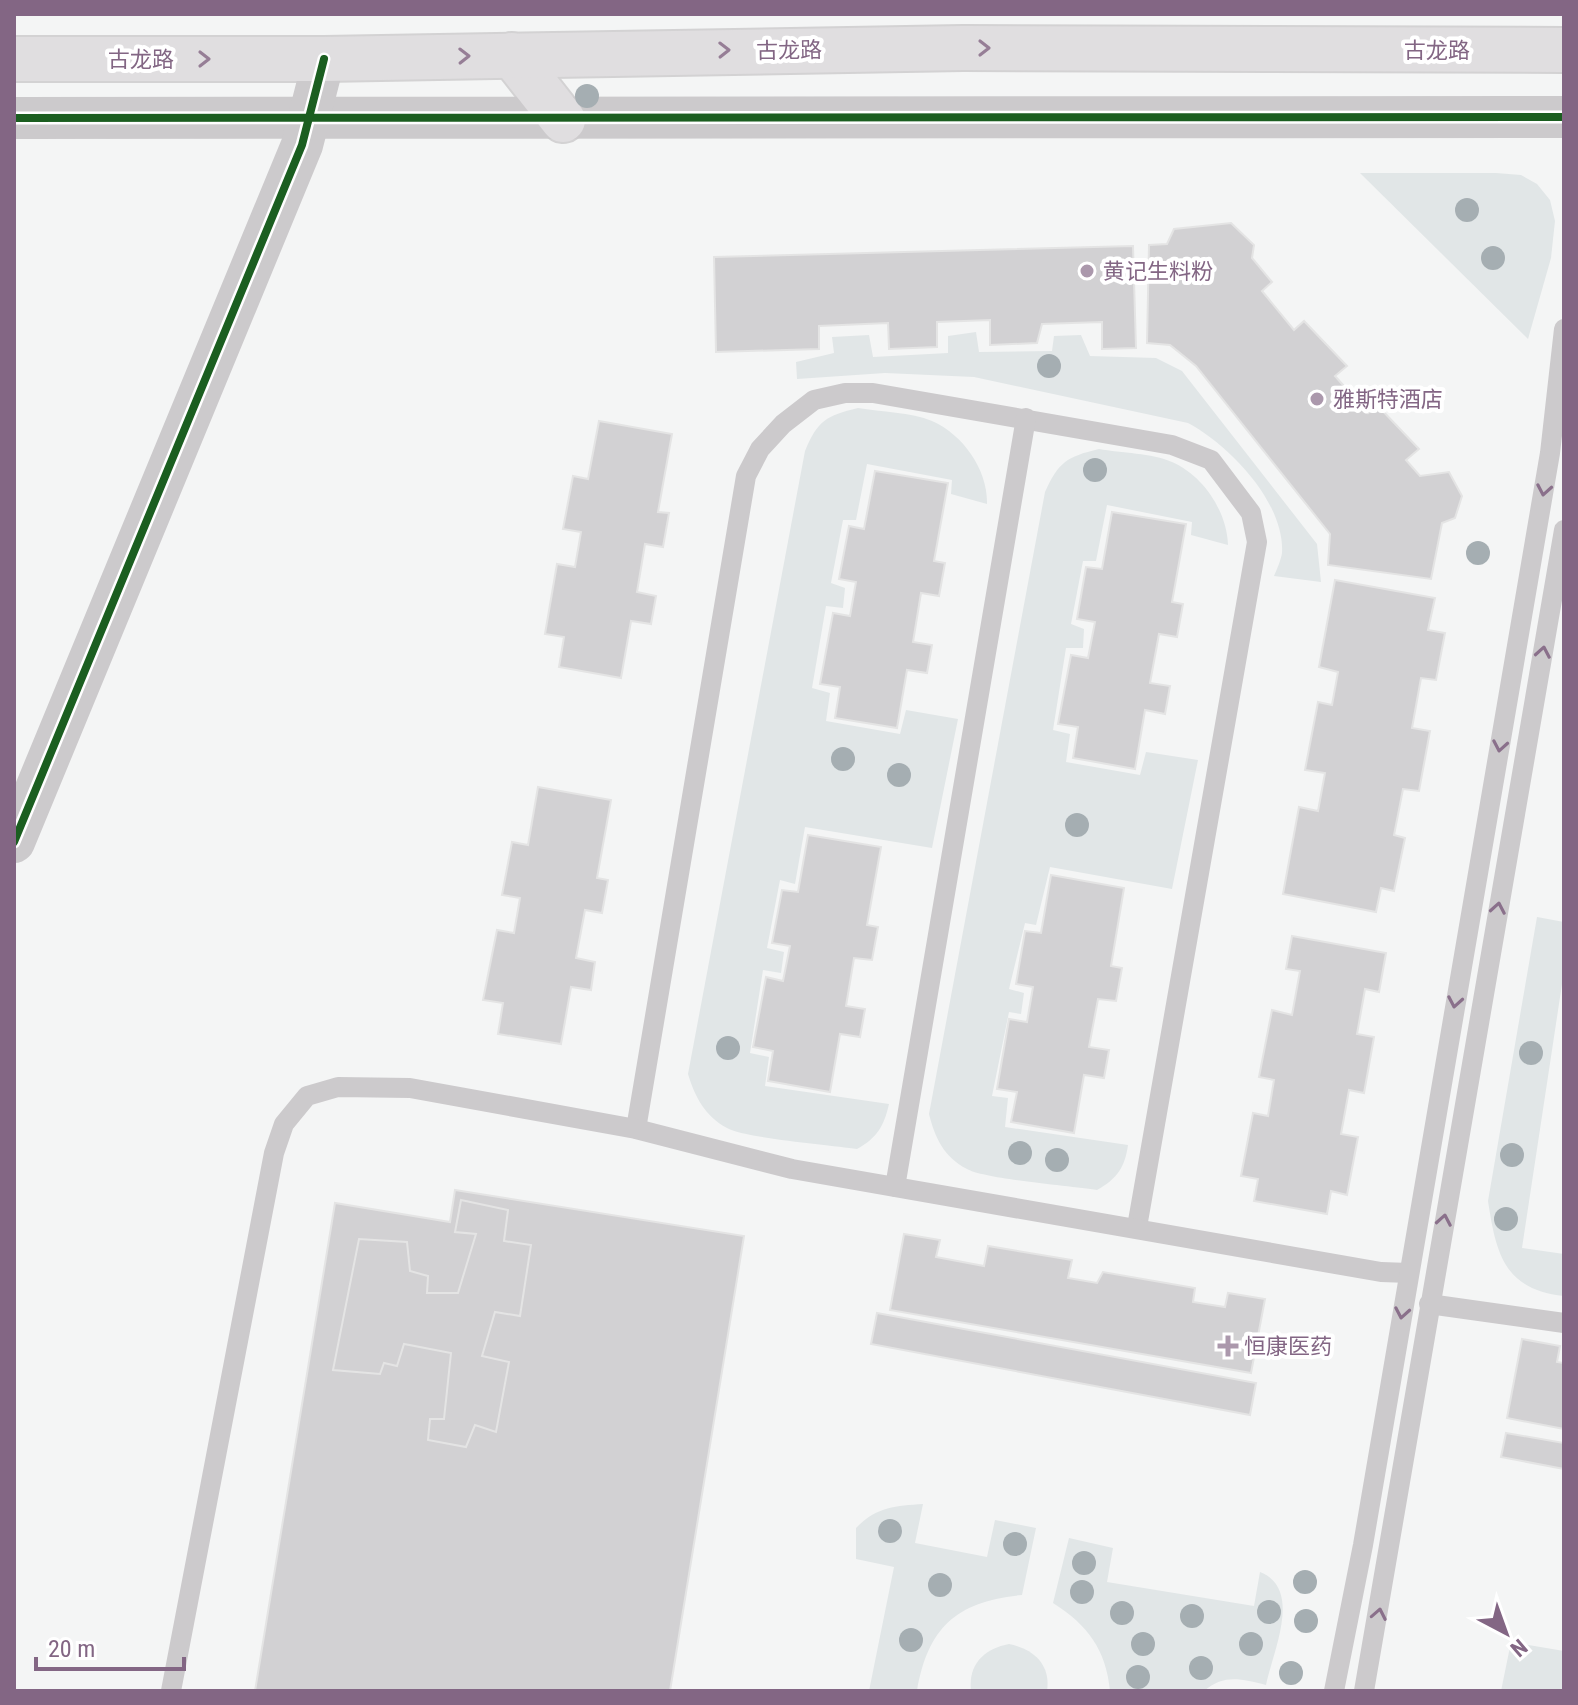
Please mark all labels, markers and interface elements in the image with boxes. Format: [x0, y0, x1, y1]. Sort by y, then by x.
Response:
street label: 古龙路 [756, 37, 822, 64]
street label: 古龙路 [1404, 38, 1470, 63]
one-way arrow [978, 39, 991, 57]
one-way arrow [718, 42, 731, 59]
street label: 古龙路 [108, 47, 174, 72]
one-way arrow [458, 47, 471, 64]
one-way arrow [198, 50, 211, 68]
place label: 黄记生料粉 [1103, 259, 1213, 284]
marker: 黄记生料粉 [1078, 262, 1096, 280]
place label: 雅斯特酒店 [1333, 387, 1443, 412]
marker: 雅斯特酒店 [1308, 390, 1326, 408]
one-way arrow [1536, 483, 1553, 496]
one-way arrow [1533, 646, 1550, 659]
one-way arrow [1492, 739, 1509, 753]
one-way arrow [1489, 902, 1506, 915]
one-way arrow [1448, 995, 1465, 1009]
one-way arrow [1434, 1213, 1451, 1227]
one-way arrow [1394, 1307, 1411, 1320]
place label: 恒康医药 [1244, 1334, 1332, 1359]
marker: 恒康医药 [1219, 1337, 1237, 1355]
north arrow [1466, 1593, 1546, 1673]
one-way arrow [1369, 1608, 1386, 1621]
scale bar [36, 1621, 184, 1671]
text: N [1506, 1634, 1532, 1662]
text: 20 m [48, 1635, 95, 1663]

